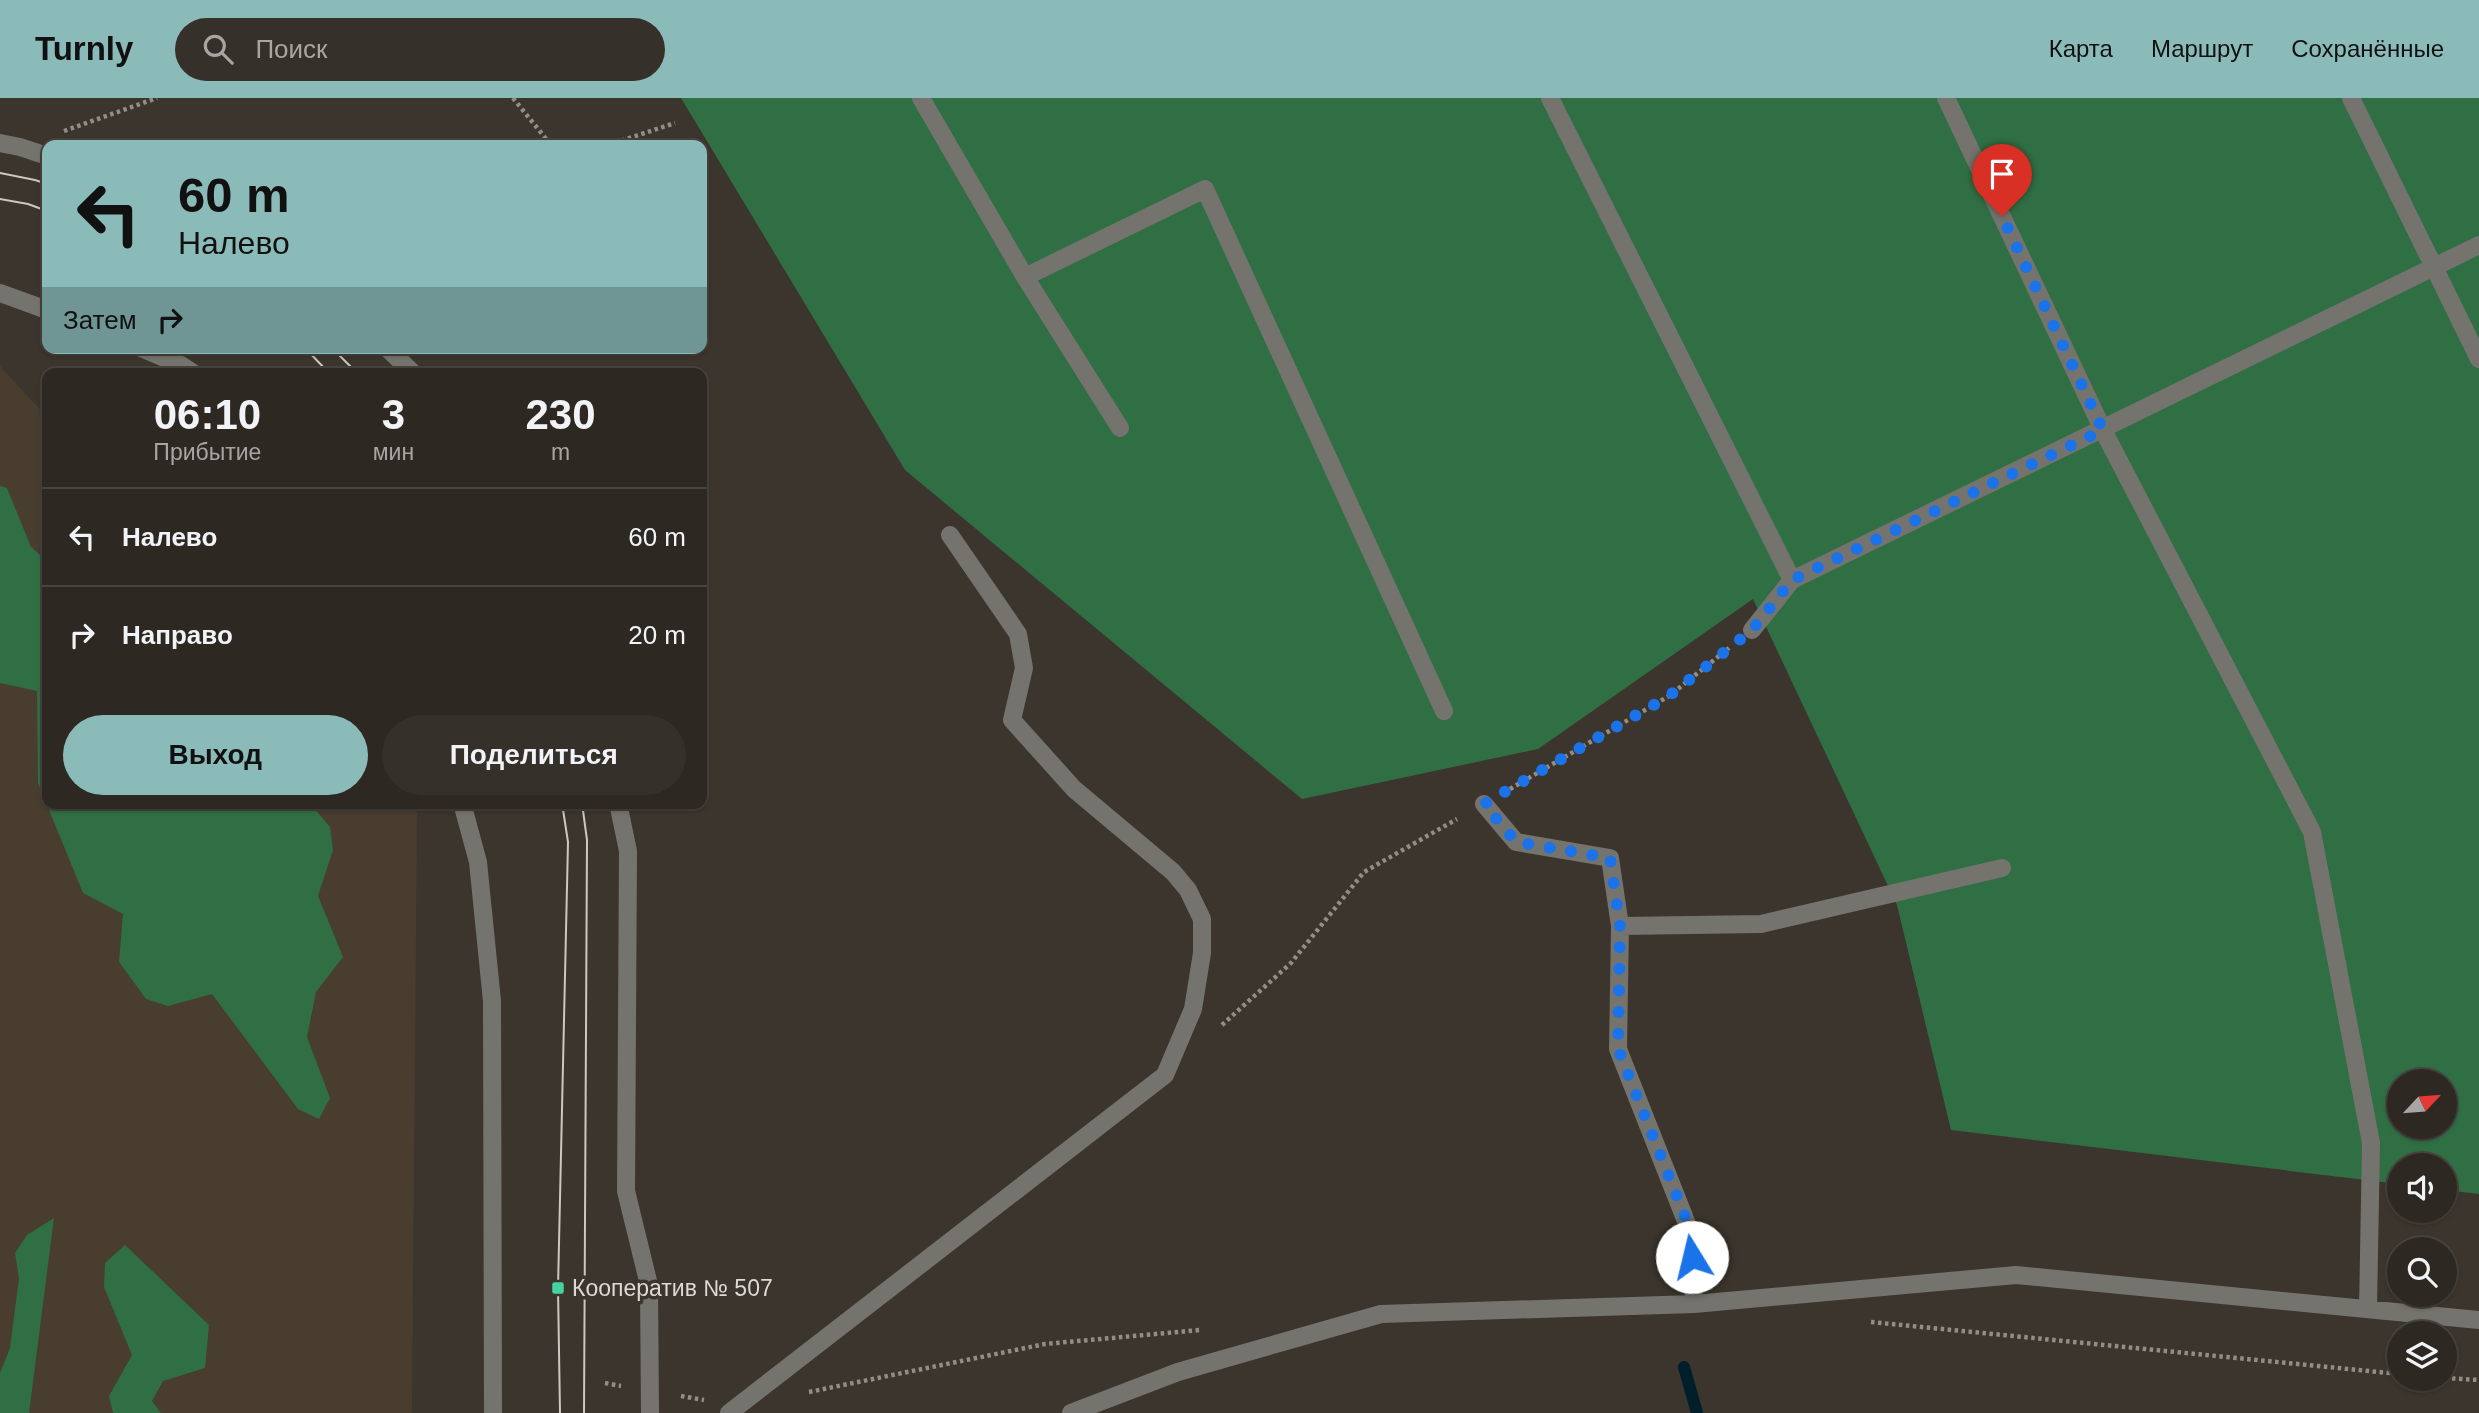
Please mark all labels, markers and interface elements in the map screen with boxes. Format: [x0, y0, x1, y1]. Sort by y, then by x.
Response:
search box [175, 18, 665, 81]
text: Turnly [35, 30, 133, 67]
icon: search [199, 30, 237, 68]
text: Поиск [255, 34, 327, 64]
text: Карта [2049, 35, 2113, 62]
text: Маршрут [2151, 35, 2253, 62]
text: Сохранённые [2291, 35, 2444, 62]
pin [1972, 144, 2032, 216]
icon: arrive [1983, 155, 2021, 193]
icon: left [63, 168, 154, 259]
text: 60 m [178, 168, 290, 222]
text: Налево [178, 225, 290, 261]
icon: right [151, 301, 189, 339]
text: Затем [63, 305, 137, 335]
text: 06:10 [154, 391, 261, 438]
text: 3 [382, 391, 405, 438]
text: 230 [526, 391, 596, 438]
text: Прибытие [153, 439, 261, 465]
text: мин [373, 439, 414, 465]
text: m [551, 439, 570, 465]
icon: left [63, 518, 101, 556]
text: Налево [122, 522, 217, 552]
text: 60 m [628, 522, 686, 552]
icon: right [63, 616, 101, 654]
text: Направо [122, 620, 233, 650]
text: 20 m [628, 620, 686, 650]
button: Выход [63, 715, 368, 795]
button: Поделиться [382, 715, 686, 795]
north arrow [2387, 1069, 2457, 1139]
map controls [2387, 1069, 2457, 1391]
button: sound [2387, 1153, 2457, 1223]
position arrow [1655, 1220, 1729, 1294]
button: search [2387, 1237, 2457, 1307]
place label: Кооператив № 507 [572, 1275, 773, 1301]
marker: Кооператив № 507 [550, 1280, 566, 1296]
button: layers [2387, 1321, 2457, 1391]

